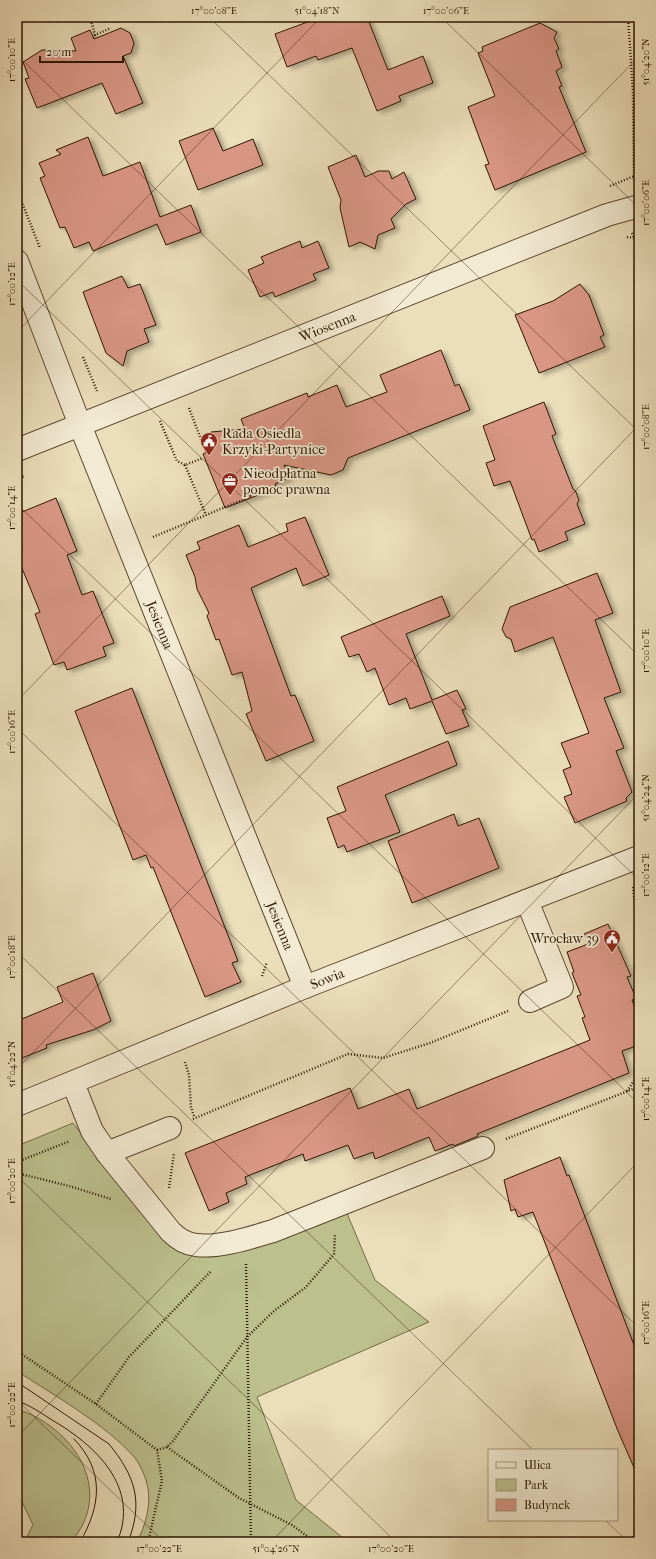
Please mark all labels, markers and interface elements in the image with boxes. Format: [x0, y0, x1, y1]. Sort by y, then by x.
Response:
text: 17°00'08"E [191, 5, 237, 17]
text: 51°04'18"N [294, 5, 340, 17]
text: 17°00'06"E [423, 5, 469, 17]
text: 17°00'10"E [6, 38, 18, 82]
scale bar [40, 38, 123, 64]
text: 51°04'20"N [640, 38, 652, 86]
text: 20 m [46, 45, 71, 59]
text: 17°00'06"E [640, 180, 652, 226]
text: 17°00'12"E [6, 262, 18, 306]
street label: Wiosenna [296, 308, 359, 346]
text: 17°00'08"E [640, 404, 652, 450]
place label: Rada Osiedla Krzyki-Partynice [222, 425, 325, 458]
public building icon: Rada Osiedla Krzyki-Partynice [199, 431, 219, 456]
place label: Nieodpłatna pomoc prawna [242, 465, 331, 498]
office icon: Nieodpłatna pomoc prawna [220, 471, 240, 496]
text: 17°00'14"E [6, 486, 18, 530]
street label: Jesienna [142, 597, 177, 652]
text: 17°00'10"E [640, 629, 652, 673]
text: 17°00'16"E [6, 710, 18, 754]
text: 51°04'24"N [640, 774, 652, 822]
text: 17°00'12"E [640, 853, 652, 897]
street label: Jesienna [262, 898, 298, 953]
public building icon: Wrocław 39 [602, 928, 622, 953]
place label: Wrocław 39 [529, 930, 599, 947]
text: 17°00'18"E [6, 935, 18, 979]
street label: Sowia [308, 964, 347, 993]
text: 51°04'22"N [6, 1040, 18, 1087]
text: 17°00'14"E [640, 1077, 652, 1121]
text: 17°00'20"E [6, 1158, 18, 1204]
text: 17°00'16"E [640, 1301, 652, 1345]
text: 17°00'22"E [6, 1382, 18, 1428]
legend [488, 1449, 618, 1521]
text: Ulica [524, 1458, 551, 1472]
text: Park [524, 1478, 549, 1492]
text: Budynek [524, 1498, 571, 1512]
text: 17°00'22"E [136, 1543, 182, 1555]
text: 51°04'26"N [252, 1543, 300, 1555]
text: 17°00'20"E [368, 1543, 414, 1555]

